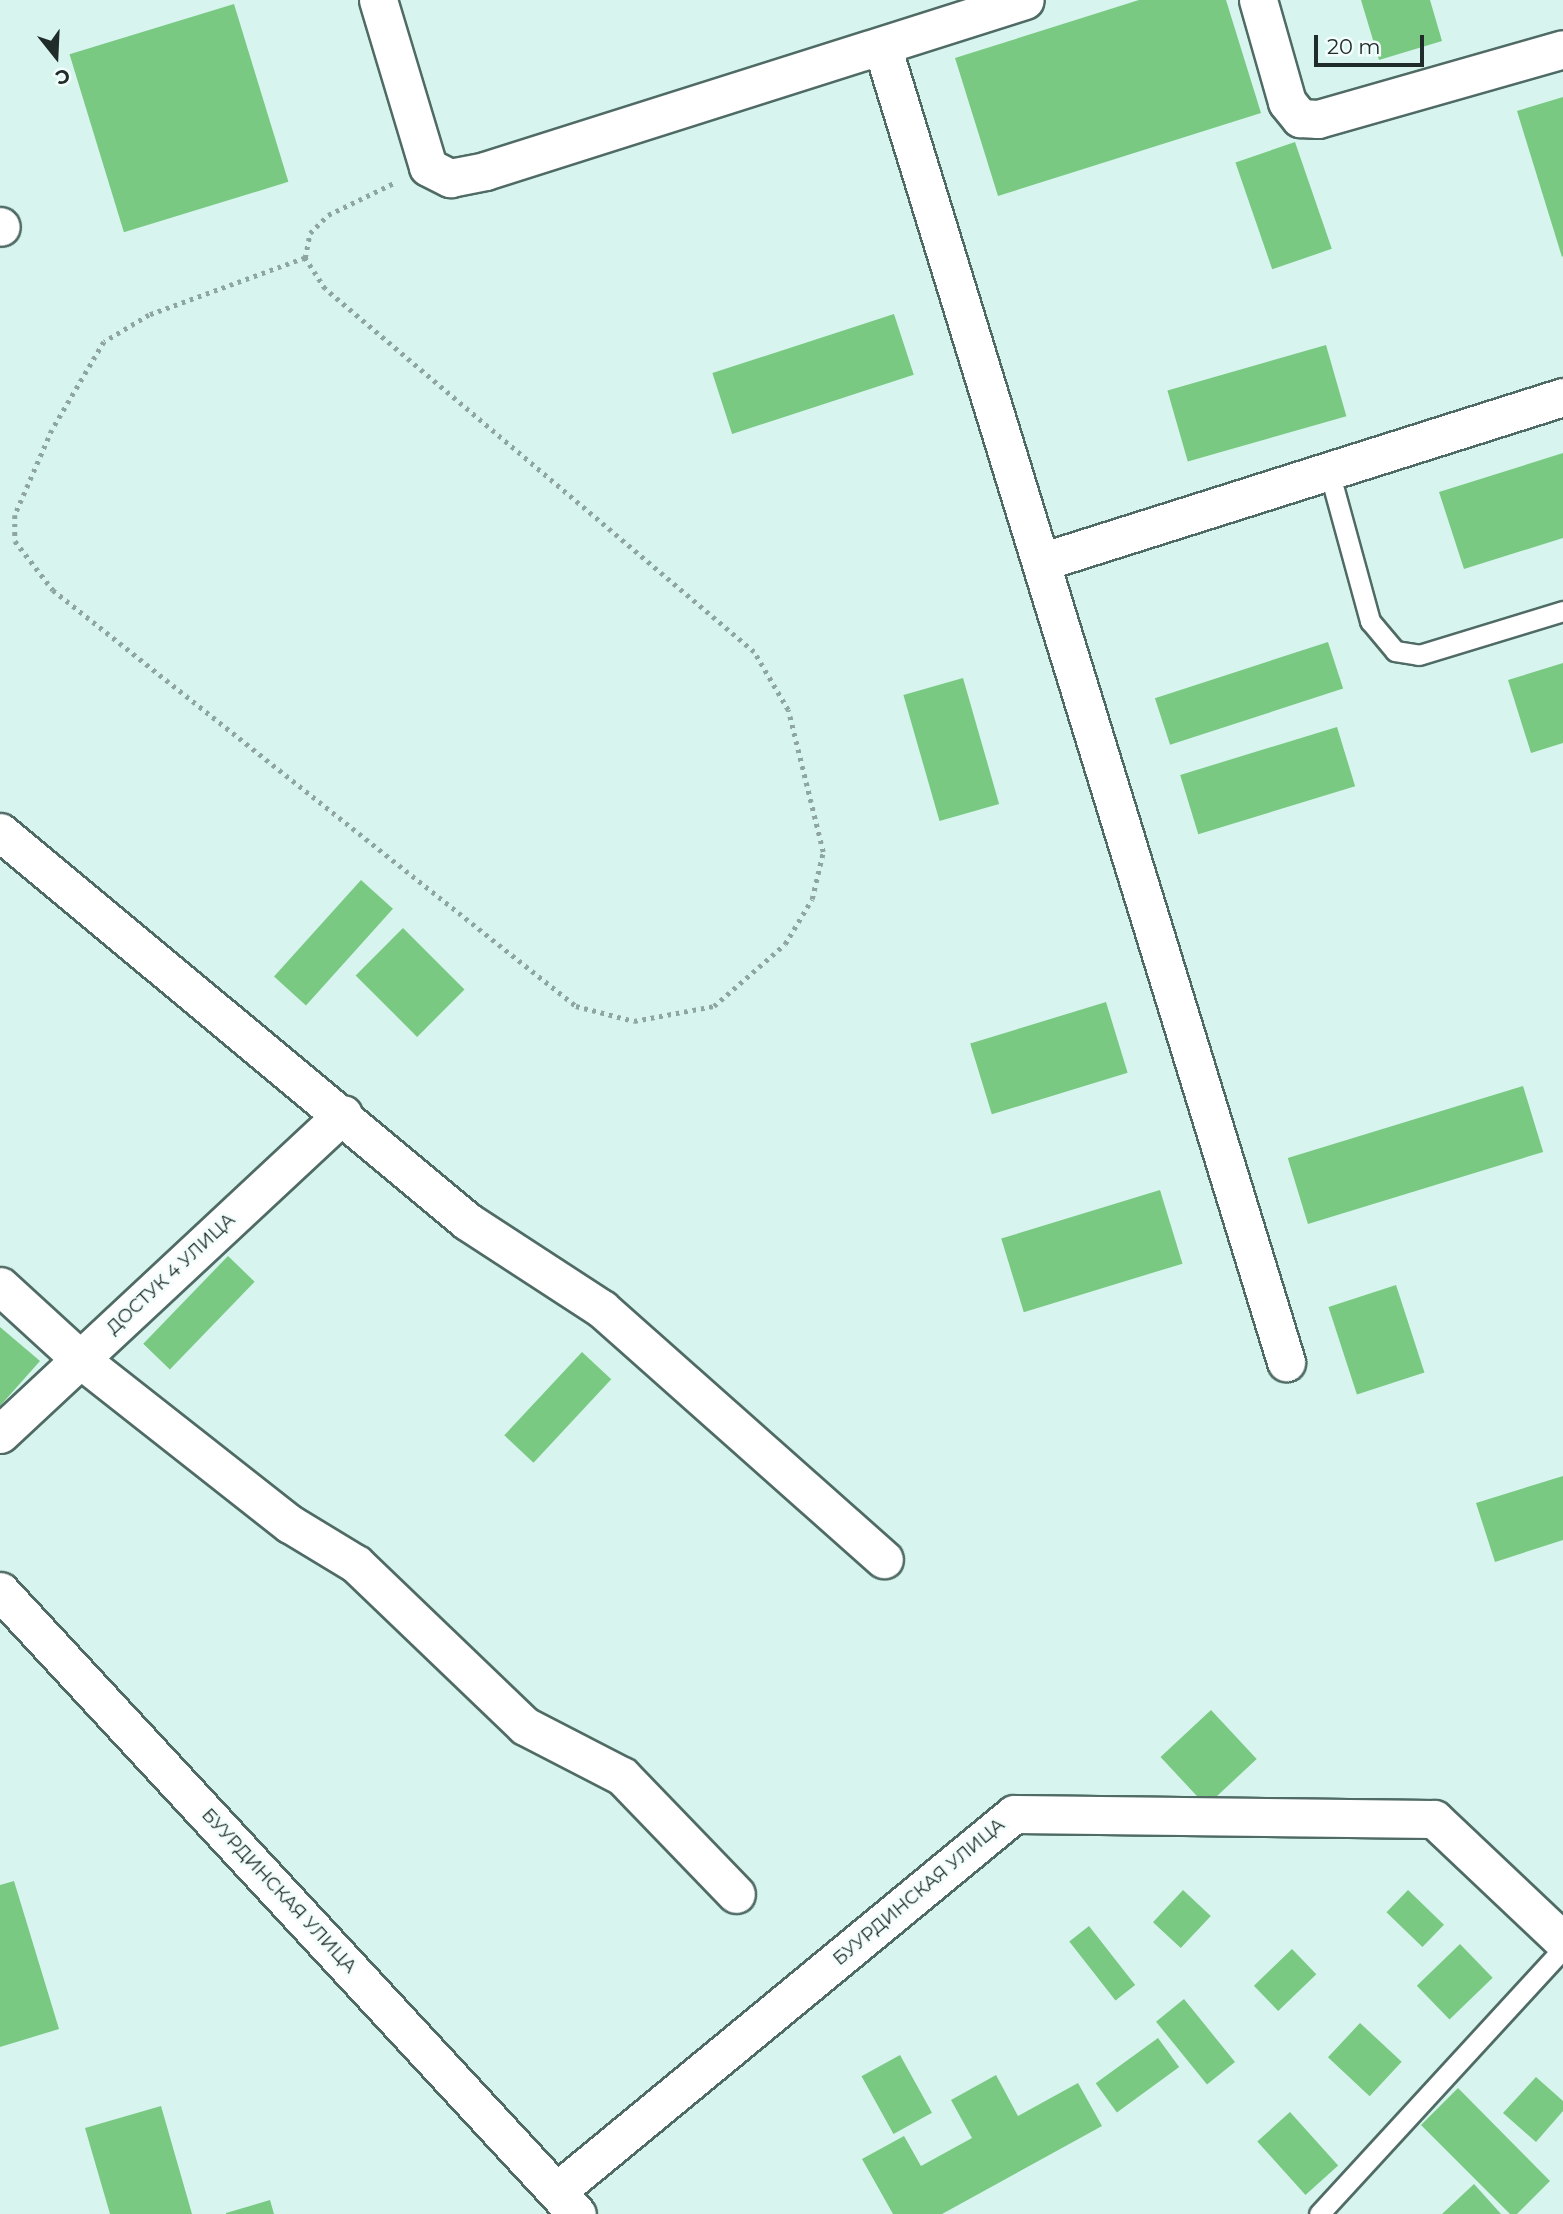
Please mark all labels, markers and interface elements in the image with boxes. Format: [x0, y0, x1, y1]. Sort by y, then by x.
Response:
north arrow [21, 21, 91, 91]
scale bar [1318, 21, 1428, 65]
text: 20 m [1327, 34, 1381, 59]
text: С [53, 63, 73, 90]
street label: ДОСТУК 4 УЛИЦА [102, 1209, 240, 1339]
street label: БУУРДИНСКАЯ УЛИЦА [197, 1804, 361, 1978]
street label: БУУРДИНСКАЯ УЛИЦА [829, 1814, 1009, 1970]

